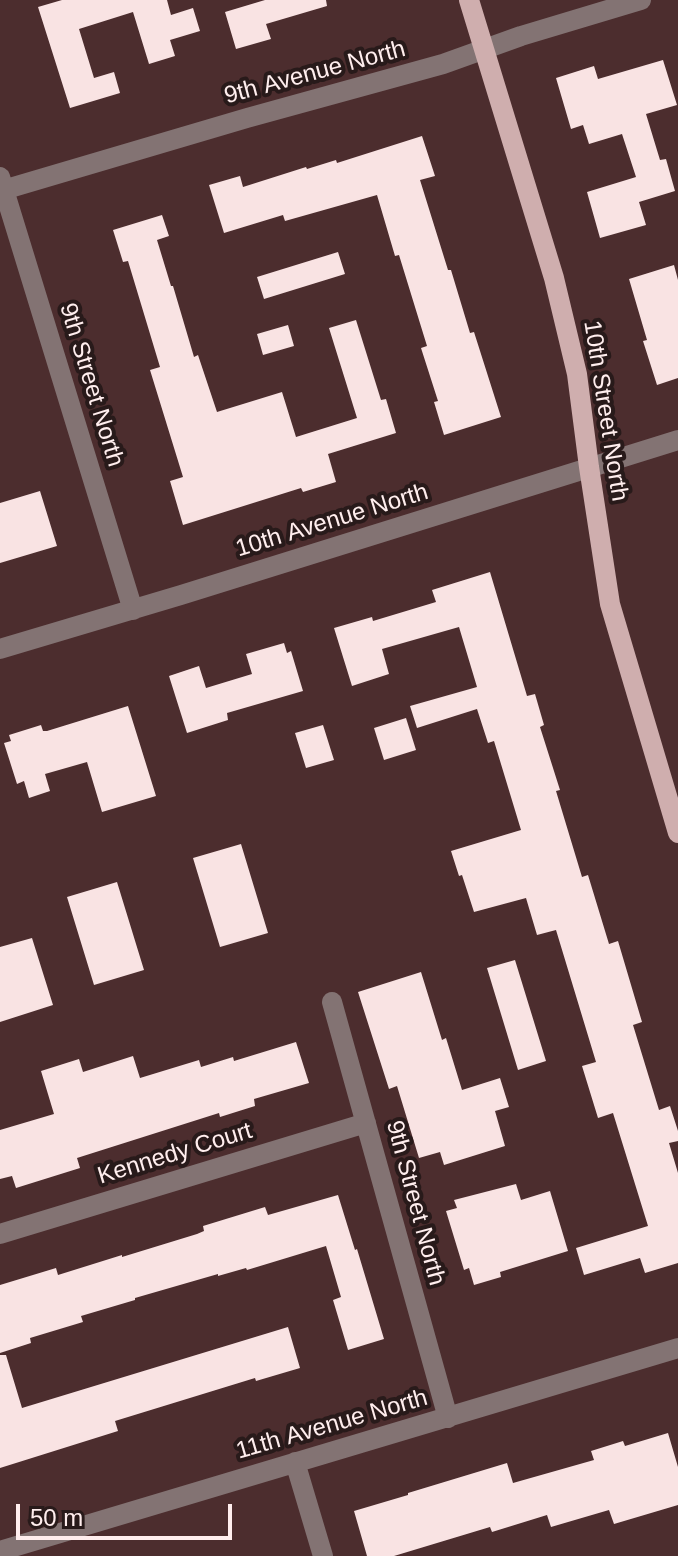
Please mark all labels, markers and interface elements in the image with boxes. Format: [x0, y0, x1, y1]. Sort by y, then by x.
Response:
street label: 9th Avenue North [221, 35, 409, 111]
street label: 9th Street North [52, 300, 130, 470]
street label: 10th Street North [576, 318, 634, 504]
street label: 10th Avenue North [232, 478, 432, 564]
street label: Kennedy Court [94, 1117, 256, 1191]
street label: 9th Street North [379, 1117, 451, 1289]
street label: 11th Avenue North [233, 1384, 431, 1466]
scale bar [20, 1488, 236, 1538]
text: 50 m [30, 1504, 83, 1531]

